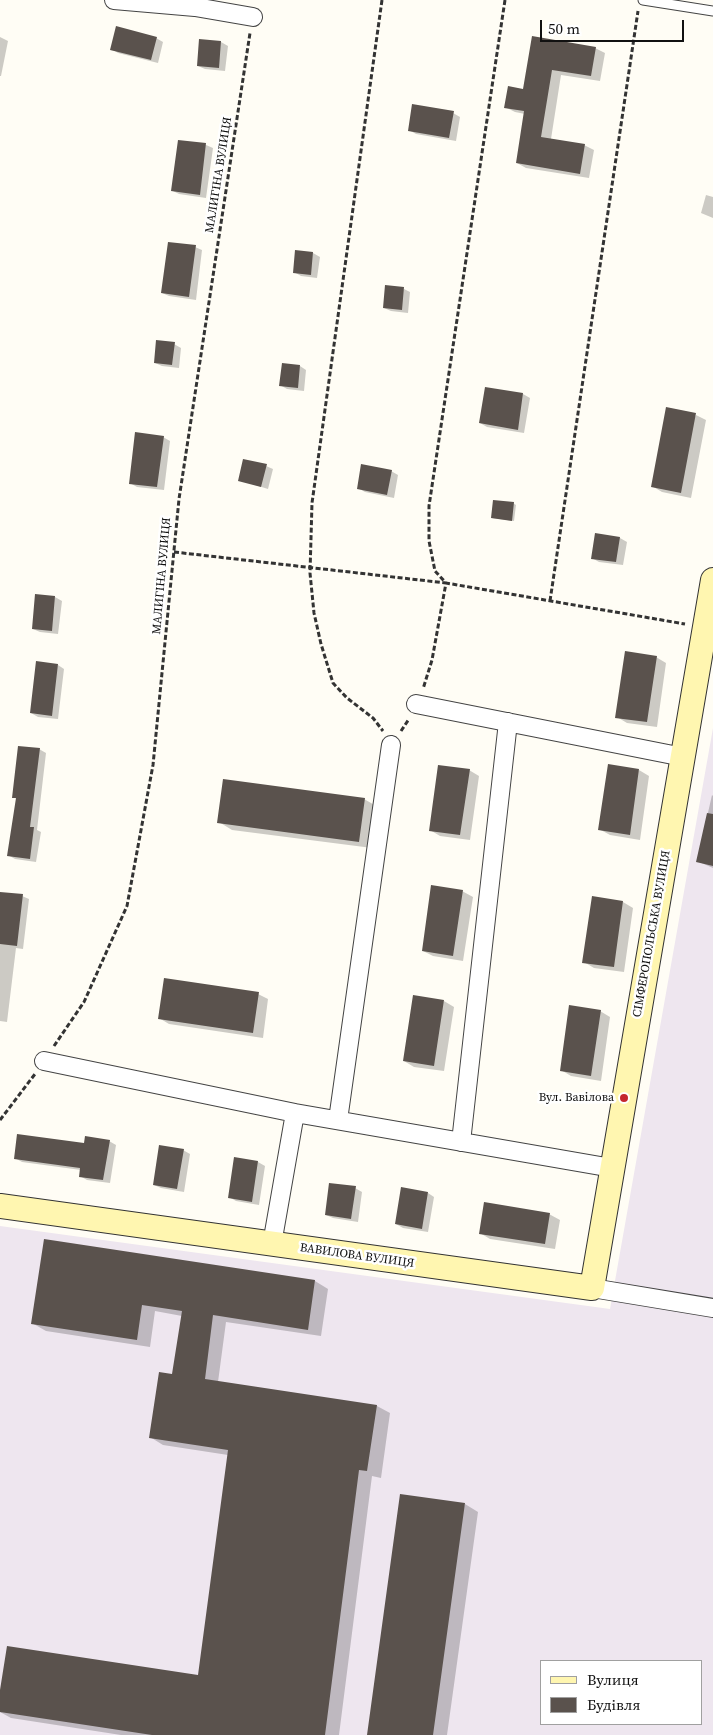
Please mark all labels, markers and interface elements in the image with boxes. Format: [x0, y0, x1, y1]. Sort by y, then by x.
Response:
scale bar [543, 10, 687, 42]
text: 50 m [548, 18, 580, 39]
street label: МАЛИГІНА ВУЛИЦЯ [203, 116, 235, 234]
street label: МАЛИГІНА ВУЛИЦЯ [150, 517, 174, 635]
street label: СІМФЕРОПОЛЬСЬКА ВУЛИЦЯ [630, 849, 674, 1019]
place label: Вул. Вавілова [539, 1091, 614, 1105]
marker: Вул. Вавілова [618, 1092, 630, 1104]
street label: ВАВИЛОВА ВУЛИЦЯ [299, 1241, 415, 1271]
legend [540, 1660, 703, 1725]
text: Вулиця [587, 1669, 639, 1690]
text: Будівля [587, 1694, 640, 1715]

